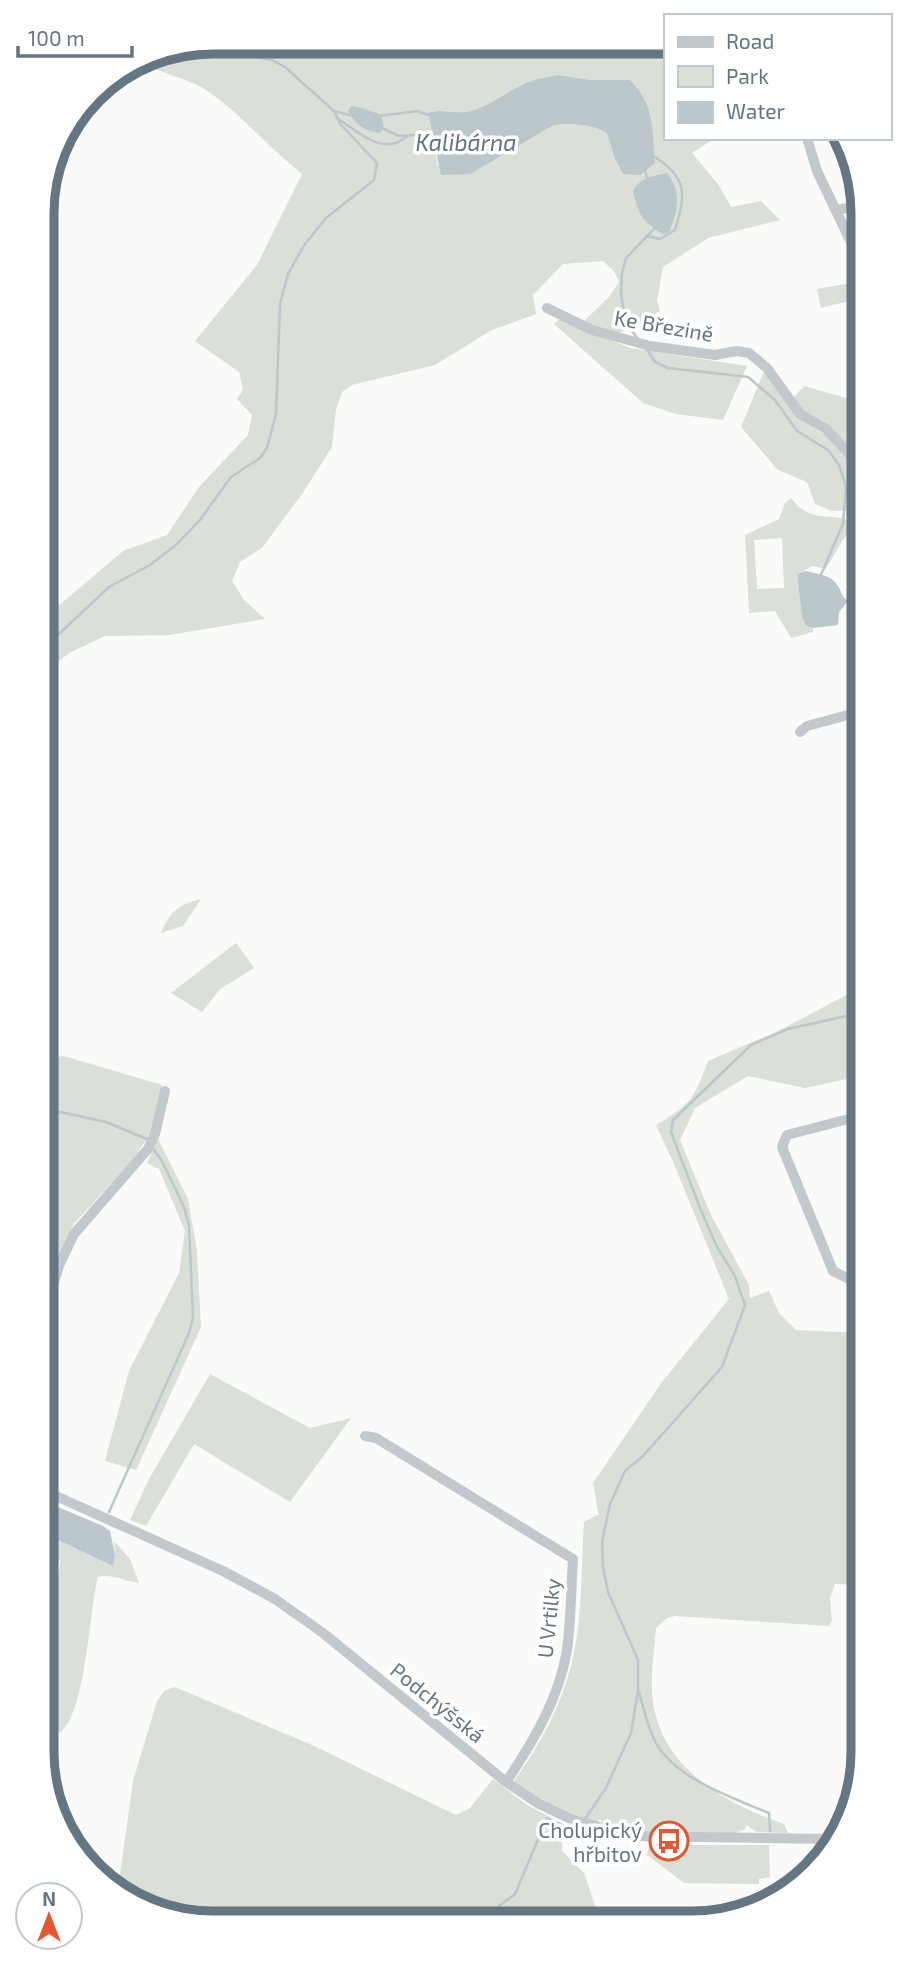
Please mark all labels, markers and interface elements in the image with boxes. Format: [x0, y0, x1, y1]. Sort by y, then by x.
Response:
scale bar [18, 14, 131, 58]
legend [664, 14, 891, 140]
text: 100 m [28, 25, 85, 50]
text: Road [726, 28, 774, 53]
text: Park [726, 63, 769, 88]
text: Water [726, 98, 785, 123]
water label: Kalibárna [416, 128, 516, 156]
street label: Ke Březině [613, 304, 715, 346]
street label: U Vrtilky [531, 1577, 565, 1659]
street label: Podchýšská [386, 1657, 490, 1747]
place label: Cholupický hřbitov [538, 1817, 642, 1866]
bus stop icon: Cholupický hřbitov [648, 1820, 690, 1862]
north arrow [14, 1881, 84, 1951]
text: N [42, 1887, 56, 1910]

